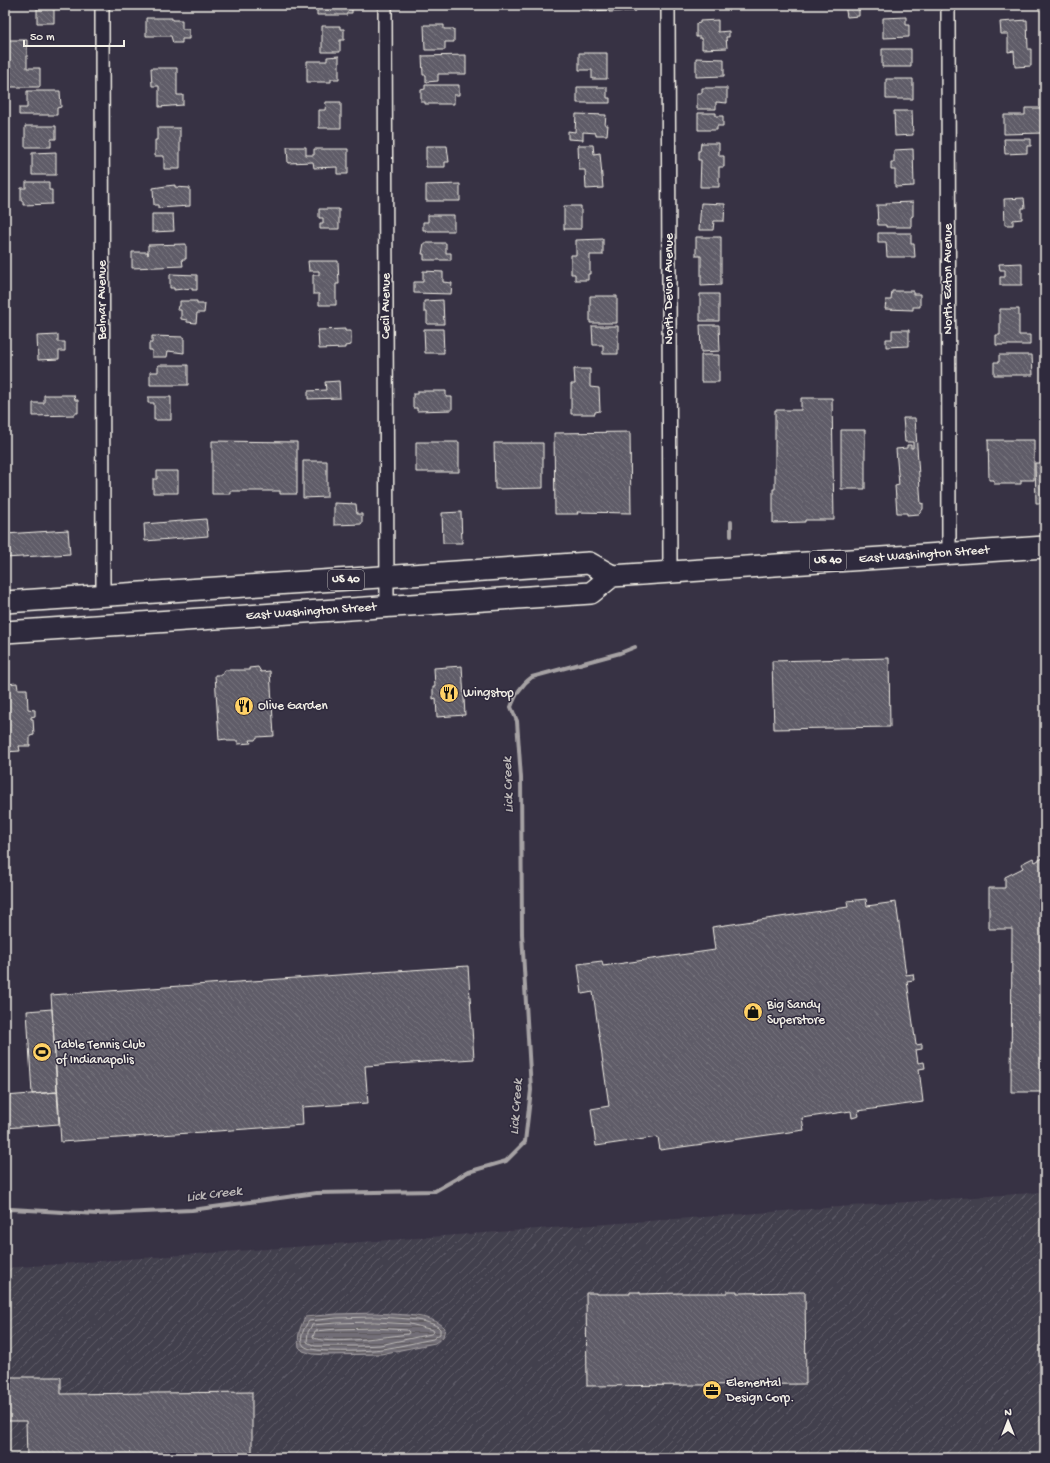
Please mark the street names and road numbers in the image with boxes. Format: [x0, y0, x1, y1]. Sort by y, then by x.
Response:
street label: North Eaton Avenue [941, 223, 956, 334]
street label: North Devon Avenue [662, 233, 677, 345]
street label: Belmar Avenue [95, 260, 110, 341]
street label: Cecil Avenue [379, 273, 394, 339]
street label: East Washington Street [858, 543, 991, 567]
road number: US 40 [810, 551, 846, 571]
road number: US 40 [328, 570, 364, 590]
street label: East Washington Street [245, 600, 378, 624]

